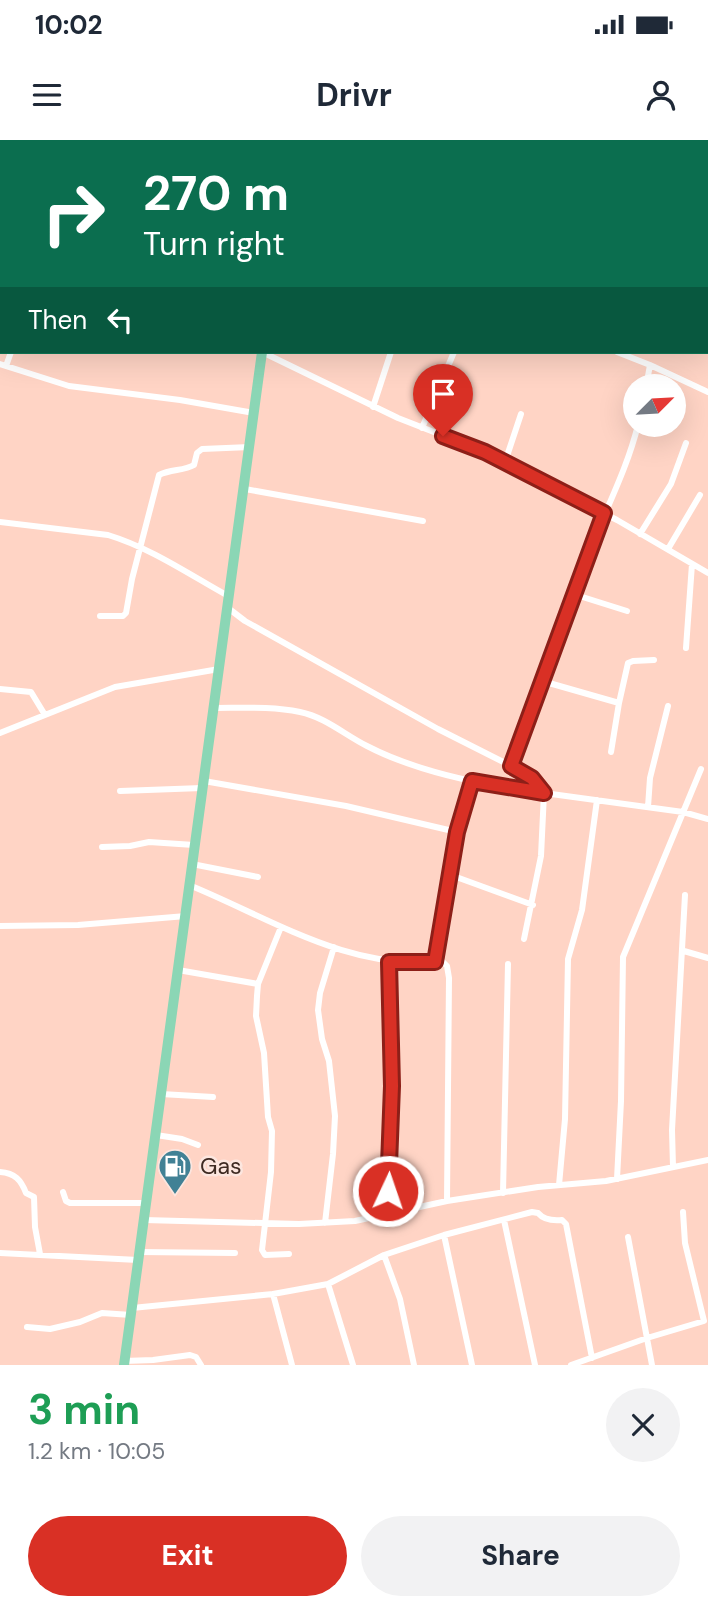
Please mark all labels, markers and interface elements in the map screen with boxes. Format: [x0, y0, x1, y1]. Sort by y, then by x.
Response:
text: 10:02 [35, 8, 103, 42]
text: Drivr [316, 74, 392, 116]
icon: menu [28, 76, 66, 114]
icon: person [642, 76, 680, 114]
text: 270 m [143, 161, 289, 225]
icon: right [28, 168, 119, 259]
text: Turn right [143, 223, 285, 265]
icon: left [101, 301, 139, 339]
text: Then [28, 303, 87, 337]
pin [413, 364, 473, 436]
north arrow [623, 374, 686, 438]
map controls [623, 374, 686, 437]
icon: arrive [424, 375, 462, 413]
fuel station icon: Gas [156, 1147, 194, 1196]
place label: Gas [200, 1151, 242, 1181]
position arrow [351, 1154, 425, 1228]
text: 3 min [28, 1382, 140, 1437]
button: close [606, 1388, 680, 1462]
text: 1.2 km · 10:05 [28, 1436, 165, 1466]
button: Exit [28, 1516, 347, 1596]
button: Share [361, 1516, 680, 1596]

